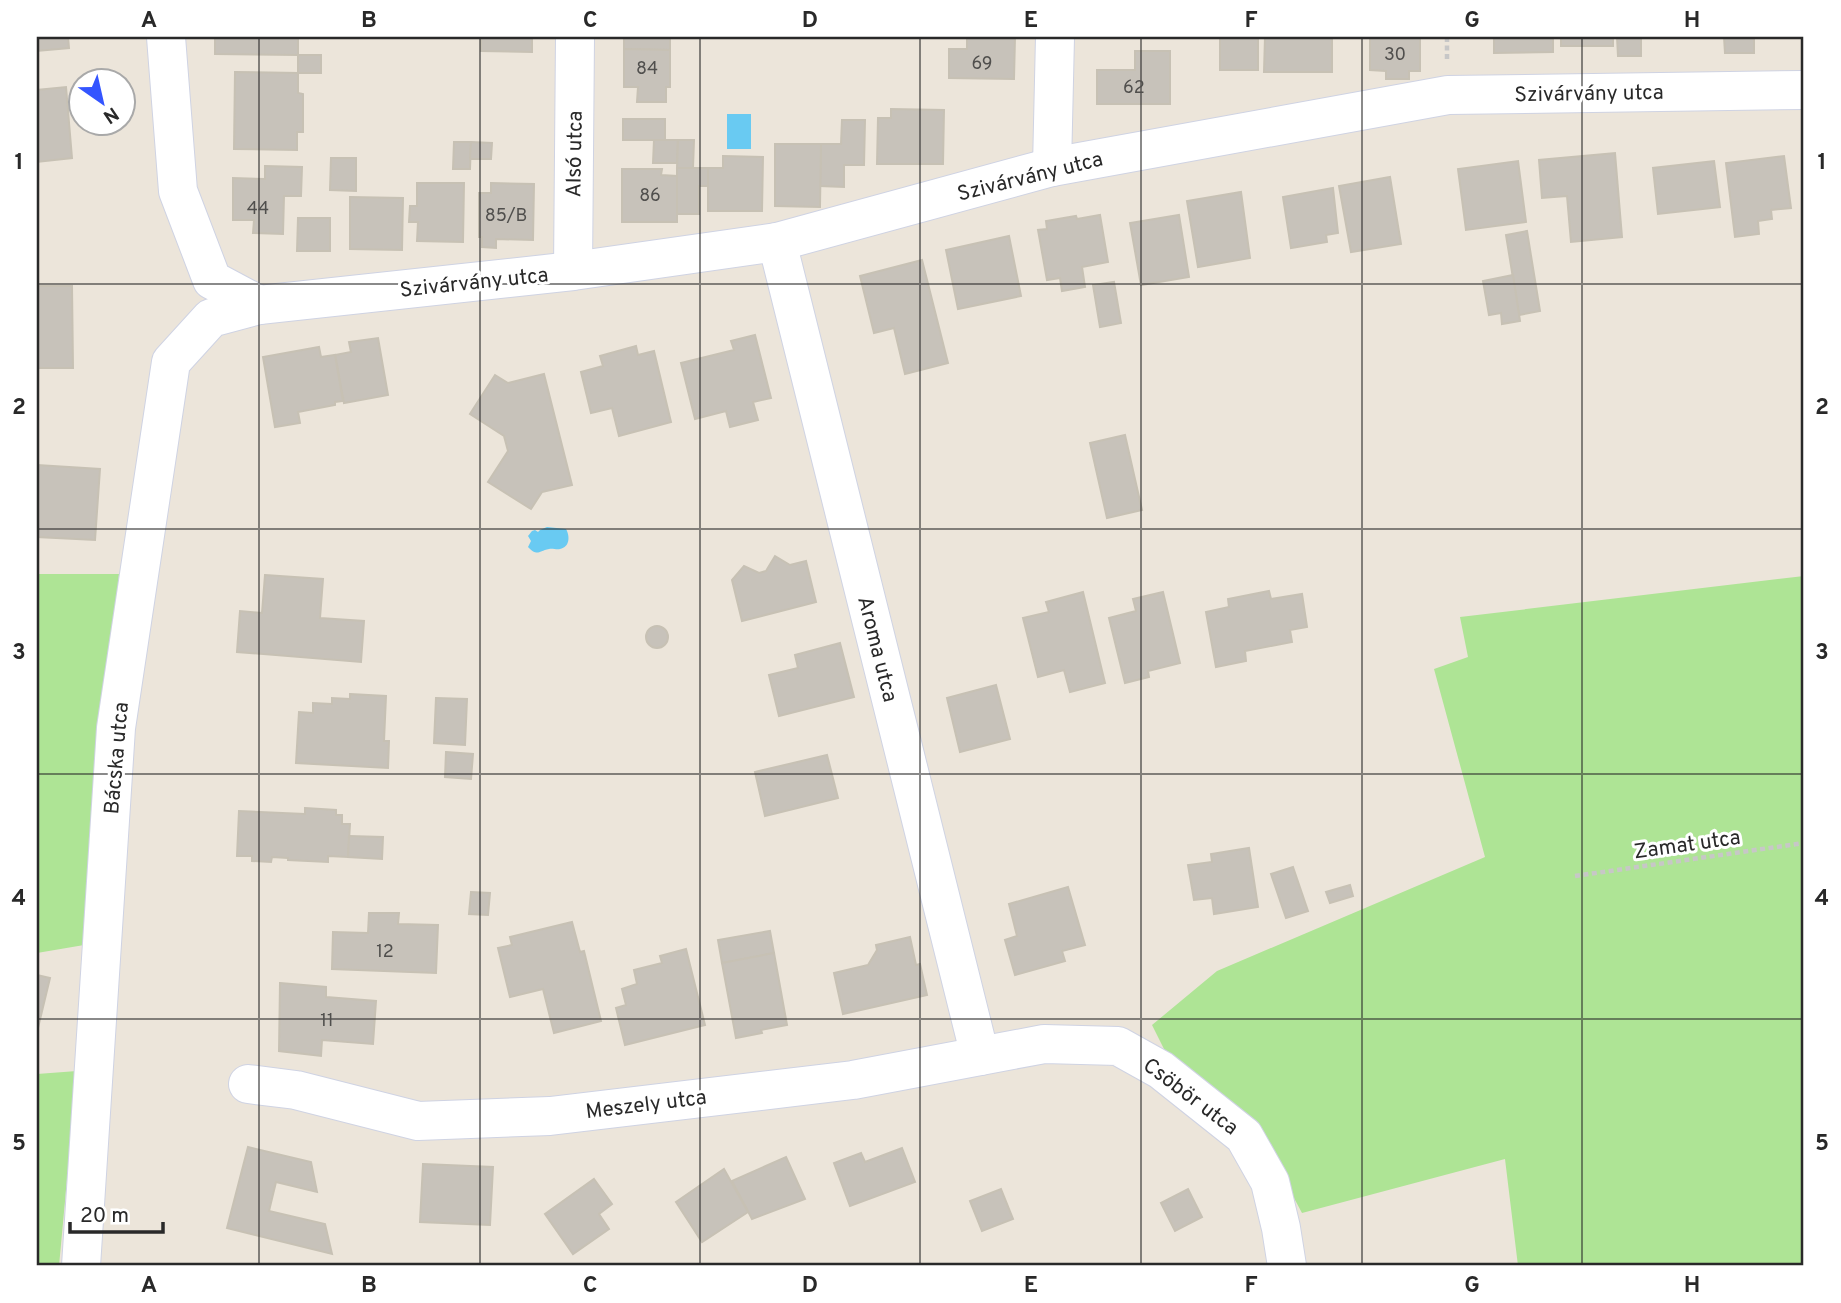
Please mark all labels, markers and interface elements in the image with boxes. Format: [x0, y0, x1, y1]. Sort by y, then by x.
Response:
text: A [141, 7, 157, 36]
text: B [361, 7, 377, 36]
text: C [583, 7, 597, 36]
text: D [802, 7, 818, 36]
text: E [1024, 7, 1038, 36]
text: F [1244, 7, 1258, 36]
text: G [1464, 7, 1480, 36]
text: H [1684, 7, 1700, 36]
house number: 30 [1384, 44, 1406, 67]
house number: 69 [972, 53, 992, 76]
house number: 84 [636, 58, 658, 81]
north arrow [66, 66, 136, 136]
house number: 62 [1123, 77, 1145, 100]
street label: Szivárvány utca [1514, 80, 1664, 109]
text: N [98, 101, 123, 128]
street label: Alsó utca [561, 110, 590, 198]
street label: Szivárvány utca [955, 146, 1106, 209]
text: 1 [14, 149, 24, 178]
text: 1 [1817, 149, 1827, 178]
house number: 86 [639, 185, 661, 208]
house number: 44 [247, 198, 269, 221]
house number: 85/B [485, 205, 527, 228]
street label: Szivárvány utca [399, 262, 550, 305]
text: 2 [12, 394, 26, 423]
text: 2 [1815, 394, 1829, 423]
street label: Aroma utca [850, 594, 903, 705]
text: 3 [12, 639, 26, 668]
text: 3 [1815, 639, 1829, 668]
street label: Bácska utca [99, 701, 136, 815]
street label: Zamat utca [1632, 825, 1742, 866]
text: 4 [12, 885, 26, 914]
text: 4 [1815, 885, 1829, 914]
house number: 12 [376, 941, 394, 964]
house number: 11 [320, 1010, 334, 1033]
street label: Csöbör utca [1137, 1052, 1243, 1142]
street label: Meszely utca [584, 1085, 708, 1126]
text: 5 [12, 1130, 26, 1159]
text: 5 [1815, 1130, 1829, 1159]
scale bar [70, 1191, 163, 1235]
text: 20 m [80, 1203, 129, 1230]
text: A [141, 1272, 157, 1301]
text: B [361, 1272, 377, 1301]
text: C [583, 1272, 597, 1301]
text: D [802, 1272, 818, 1301]
text: E [1024, 1272, 1038, 1301]
text: F [1244, 1272, 1258, 1301]
text: G [1464, 1272, 1480, 1301]
text: H [1684, 1272, 1700, 1301]

